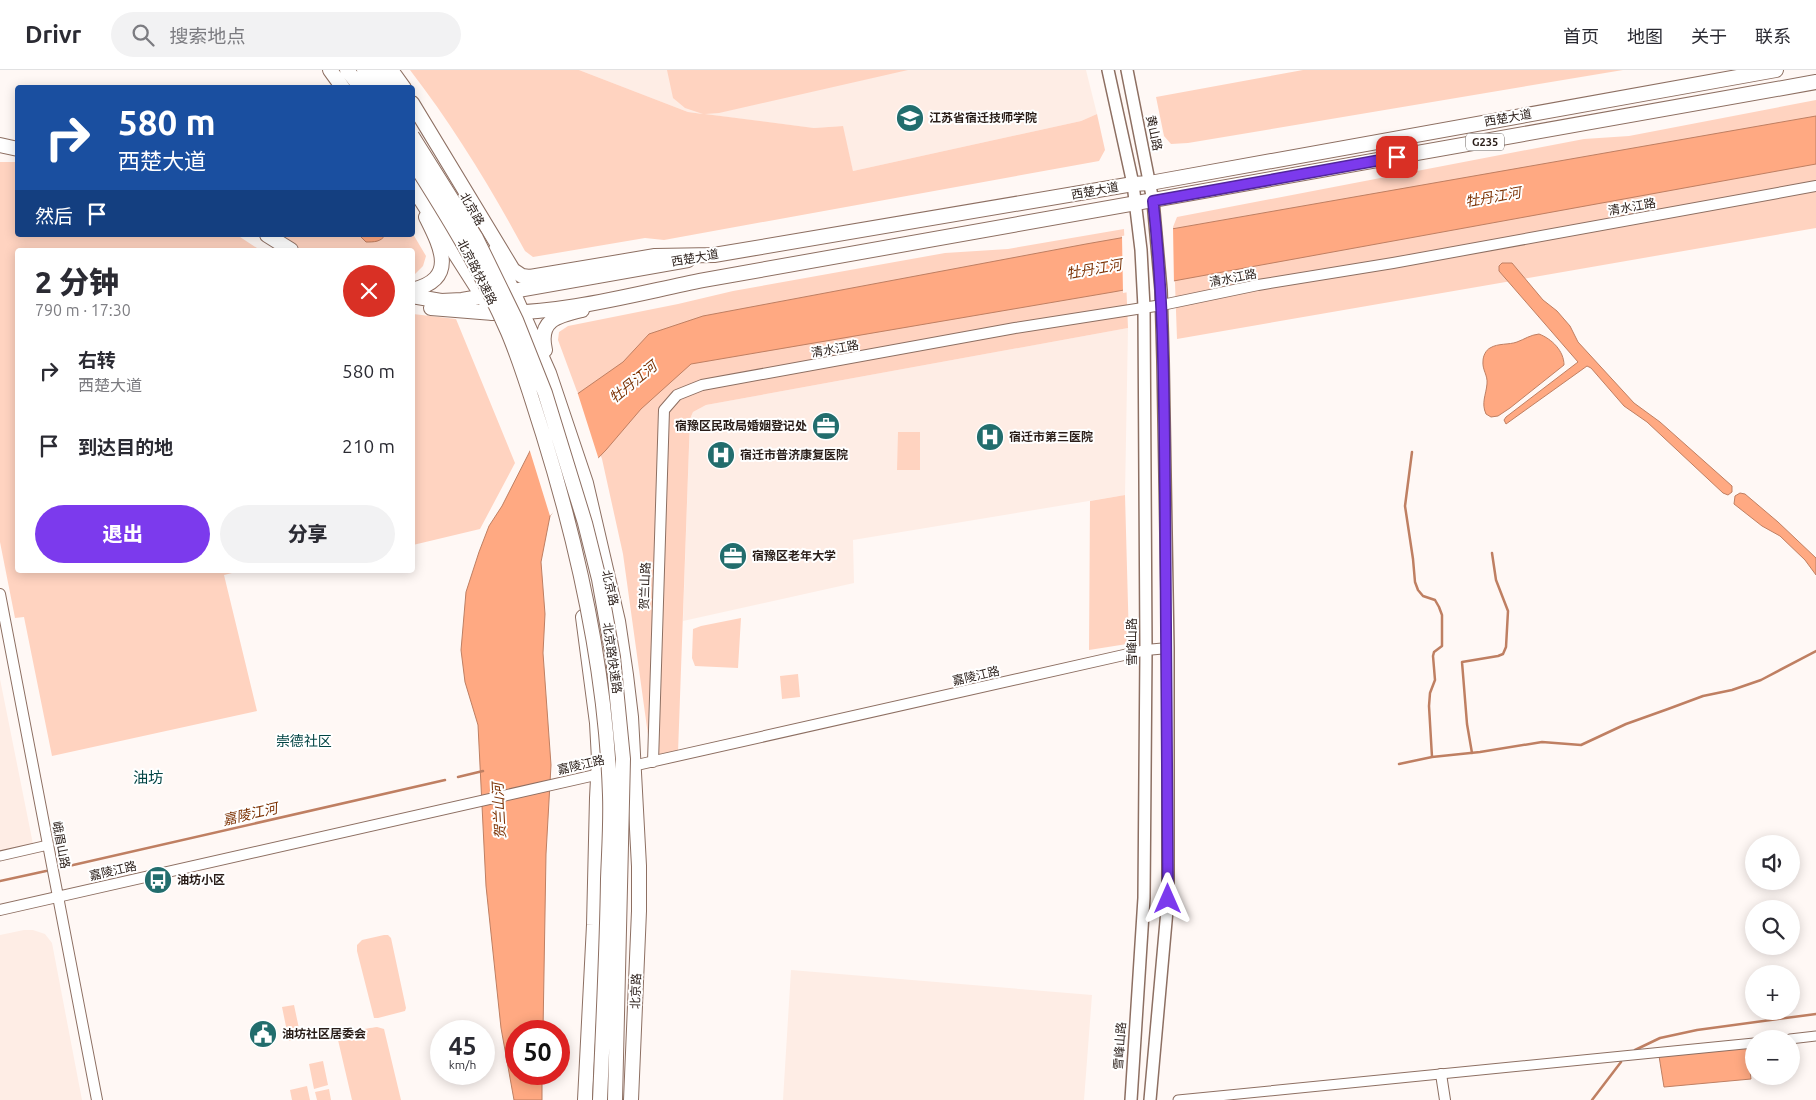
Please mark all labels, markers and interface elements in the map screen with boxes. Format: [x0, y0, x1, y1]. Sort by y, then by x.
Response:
search box [111, 12, 461, 57]
text: Drivr [25, 21, 81, 48]
icon: search [129, 21, 157, 49]
text: 搜索地点 [169, 25, 245, 47]
text: 首页 [1563, 26, 1599, 46]
text: 地图 [1627, 26, 1663, 46]
text: 关于 [1691, 26, 1727, 46]
text: 联系 [1755, 26, 1791, 46]
text: 580 m [118, 102, 216, 142]
school or university icon: 江苏省宿迁技师学院 [895, 103, 925, 133]
icon: right [35, 105, 100, 170]
street label: 西楚大道 [1483, 107, 1533, 128]
place label: 江苏省宿迁技师学院 [929, 111, 1037, 124]
street label: 黄山路 [1144, 114, 1165, 152]
road number: G235 [1466, 134, 1504, 150]
pin [1376, 136, 1418, 178]
icon: arrive [1383, 143, 1411, 171]
text: 西楚大道 [118, 148, 206, 173]
street label: 西楚大道 [1070, 180, 1120, 201]
water label: 牡丹江河 [1464, 184, 1525, 210]
street label: 北京路 [458, 190, 487, 228]
street label: 清水江路 [1607, 196, 1657, 217]
icon: arrive [83, 200, 111, 228]
text: 然后 [35, 205, 73, 227]
street label: 北京路快速路 [455, 237, 500, 307]
street label: 西楚大道 [670, 247, 720, 268]
water label: 牡丹江河 [1065, 256, 1126, 282]
text: 2 分钟 [35, 265, 119, 299]
button: close [343, 265, 395, 317]
street label: 清水江路 [1208, 267, 1258, 288]
text: 790 m · 17:30 [35, 301, 131, 319]
street label: 清水江路 [810, 338, 860, 359]
text: 右转 [78, 349, 116, 371]
water label: 牡丹江河 [606, 356, 662, 406]
icon: right [35, 357, 63, 385]
text: 580 m [342, 360, 395, 382]
text: 西楚大道 [78, 376, 142, 394]
office icon: 宿豫区民政局婚姻登记处 [811, 411, 841, 441]
place label: 宿豫区民政局婚姻登记处 [675, 419, 807, 432]
hospital icon: 宿迁市第三医院 [975, 422, 1005, 452]
place label: 宿迁市第三医院 [1009, 430, 1093, 443]
icon: arrive [35, 432, 63, 460]
text: 210 m [342, 435, 395, 457]
text: 到达目的地 [78, 436, 173, 458]
hospital icon: 宿迁市普济康复医院 [706, 440, 736, 470]
place label: 宿迁市普济康复医院 [740, 448, 848, 461]
button: 退出 [35, 505, 210, 563]
button: 分享 [220, 505, 395, 563]
office icon: 宿豫区老年大学 [718, 541, 748, 571]
place label: 宿豫区老年大学 [752, 549, 836, 562]
street label: 贺兰山路 [637, 562, 652, 610]
street label: 北京路 [600, 569, 621, 607]
street label: 雪峰山路 [1125, 618, 1138, 666]
street label: 北京路快速路 [601, 621, 624, 694]
street label: 嘉陵江路 [951, 664, 1001, 687]
district label: 崇德社区 [276, 733, 332, 749]
street label: 嘉陵江路 [556, 753, 606, 776]
district label: 油坊 [133, 769, 163, 786]
water label: 贺兰山河 [489, 780, 508, 839]
water label: 嘉陵江河 [221, 799, 282, 828]
street label: 峨眉山路 [51, 820, 72, 870]
map controls [1745, 835, 1800, 1085]
button: sound [1745, 835, 1800, 890]
street label: 嘉陵江路 [88, 859, 138, 882]
bus stop icon: 油坊小区 [143, 865, 173, 895]
position arrow [1141, 872, 1193, 924]
place label: 油坊小区 [177, 873, 225, 886]
button: search [1745, 900, 1800, 955]
button: + [1745, 965, 1800, 1020]
street label: 北京路 [628, 973, 643, 1009]
public building icon: 油坊社区居委会 [248, 1019, 278, 1049]
speed limit sign: 50 [505, 1020, 570, 1085]
street label: 雪峰山路 [1111, 1022, 1128, 1070]
place label: 油坊社区居委会 [282, 1027, 366, 1040]
button: − [1745, 1030, 1800, 1085]
text: 45 [448, 1032, 477, 1060]
text: km/h [449, 1058, 476, 1071]

